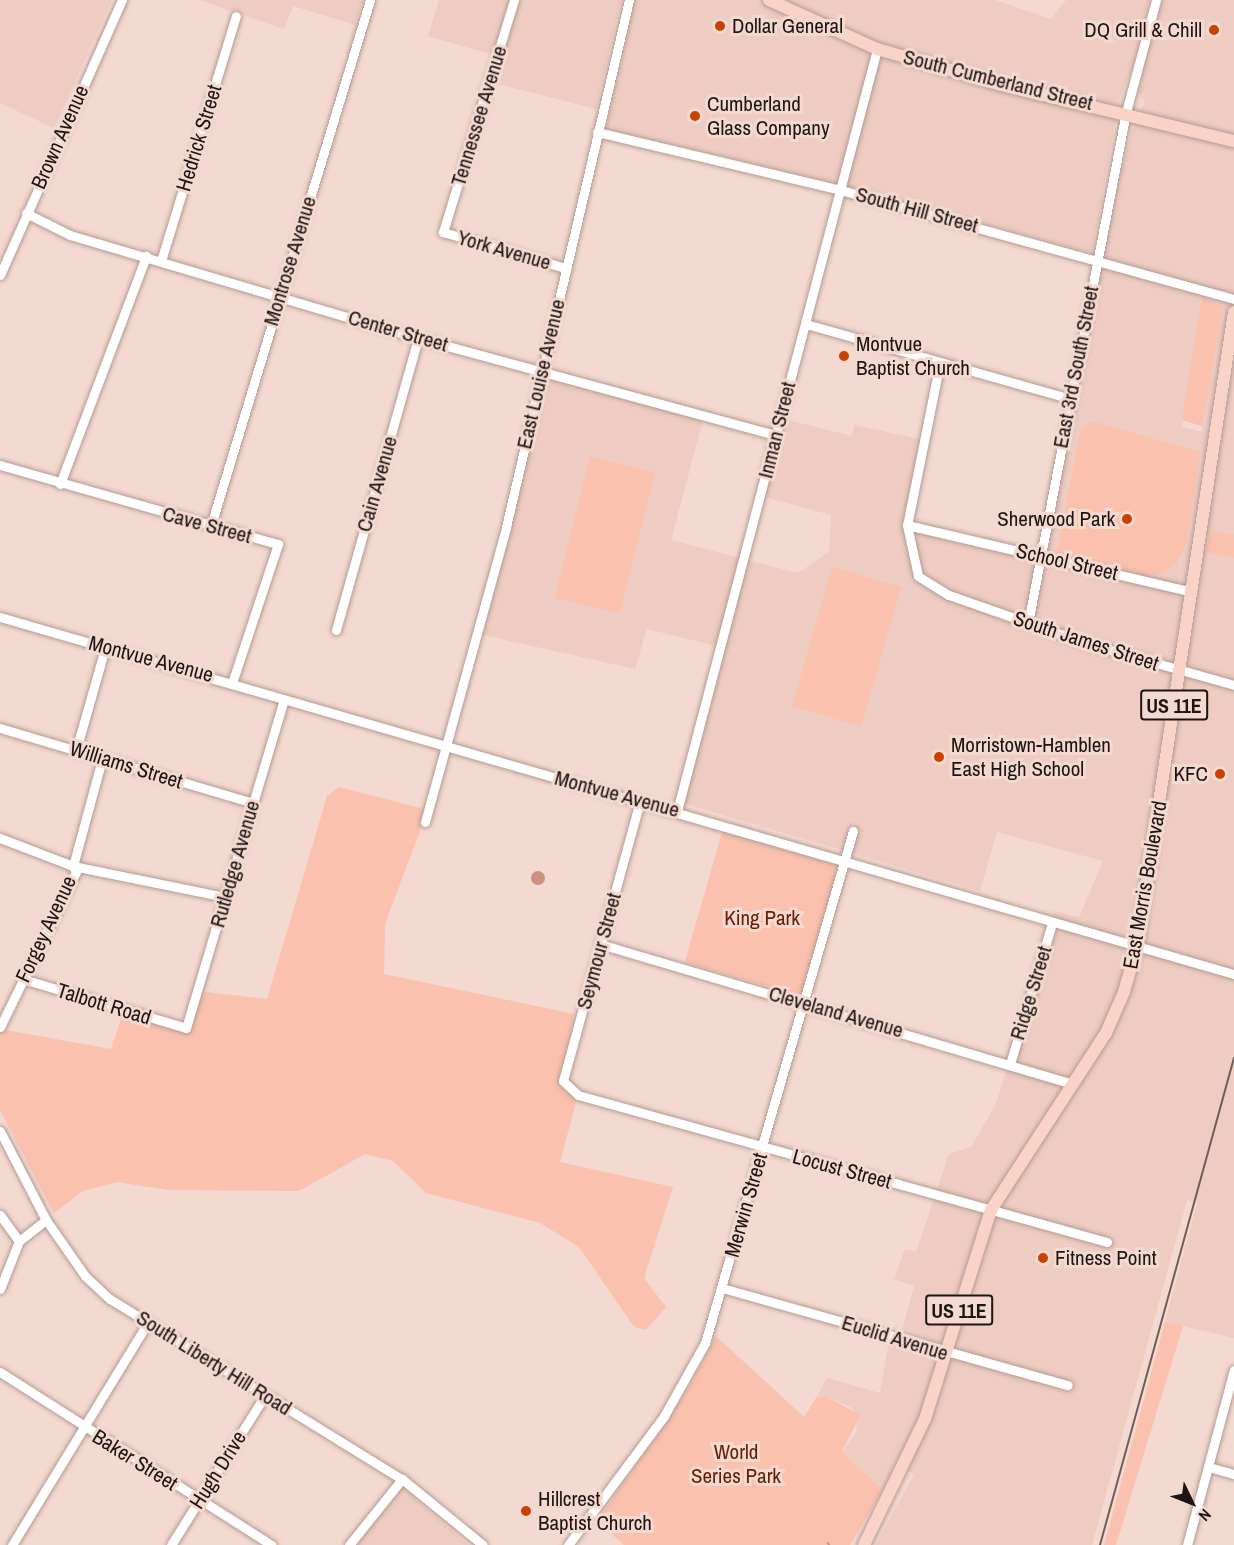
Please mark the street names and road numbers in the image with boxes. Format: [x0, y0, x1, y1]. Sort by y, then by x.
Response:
street label: Tennessee Avenue [446, 42, 512, 190]
street label: South Cumberland Street [901, 44, 1095, 116]
street label: Brown Avenue [26, 81, 94, 193]
street label: Hedrick Street [171, 82, 227, 194]
street label: South Hill Street [853, 182, 981, 238]
street label: Montrose Avenue [258, 193, 322, 329]
street label: York Avenue [454, 225, 554, 275]
street label: East 3rd South Street [1048, 284, 1104, 450]
street label: East Louise Avenue [511, 296, 571, 452]
street label: Center Street [345, 305, 451, 357]
street label: Inman Street [753, 379, 801, 481]
street label: Cain Avenue [351, 433, 403, 535]
street label: Cave Street [160, 501, 254, 549]
street label: School Street [1014, 538, 1120, 586]
street label: South James Street [1010, 606, 1162, 676]
street label: Montvue Avenue [85, 630, 217, 688]
road number: US 11E [1140, 688, 1208, 722]
street label: Williams Street [66, 736, 186, 794]
street label: Montvue Avenue [551, 765, 683, 823]
street label: Rutledge Avenue [205, 797, 265, 931]
street label: East Morris Boulevard [1118, 799, 1172, 971]
street label: Forgey Avenue [10, 871, 82, 987]
street label: Seymour Street [571, 890, 627, 1012]
street label: Ridge Street [1005, 943, 1057, 1043]
street label: Talbott Road [54, 978, 154, 1030]
street label: Cleveland Avenue [765, 981, 907, 1043]
street label: Locust Street [790, 1144, 894, 1194]
street label: Merwin Street [719, 1150, 773, 1260]
road number: US 11E [924, 1293, 994, 1327]
street label: South Liberty Hill Road [132, 1305, 296, 1421]
street label: Euclid Avenue [838, 1310, 952, 1366]
street label: Baker Street [88, 1424, 182, 1496]
street label: Hugh Drive [184, 1426, 252, 1514]

